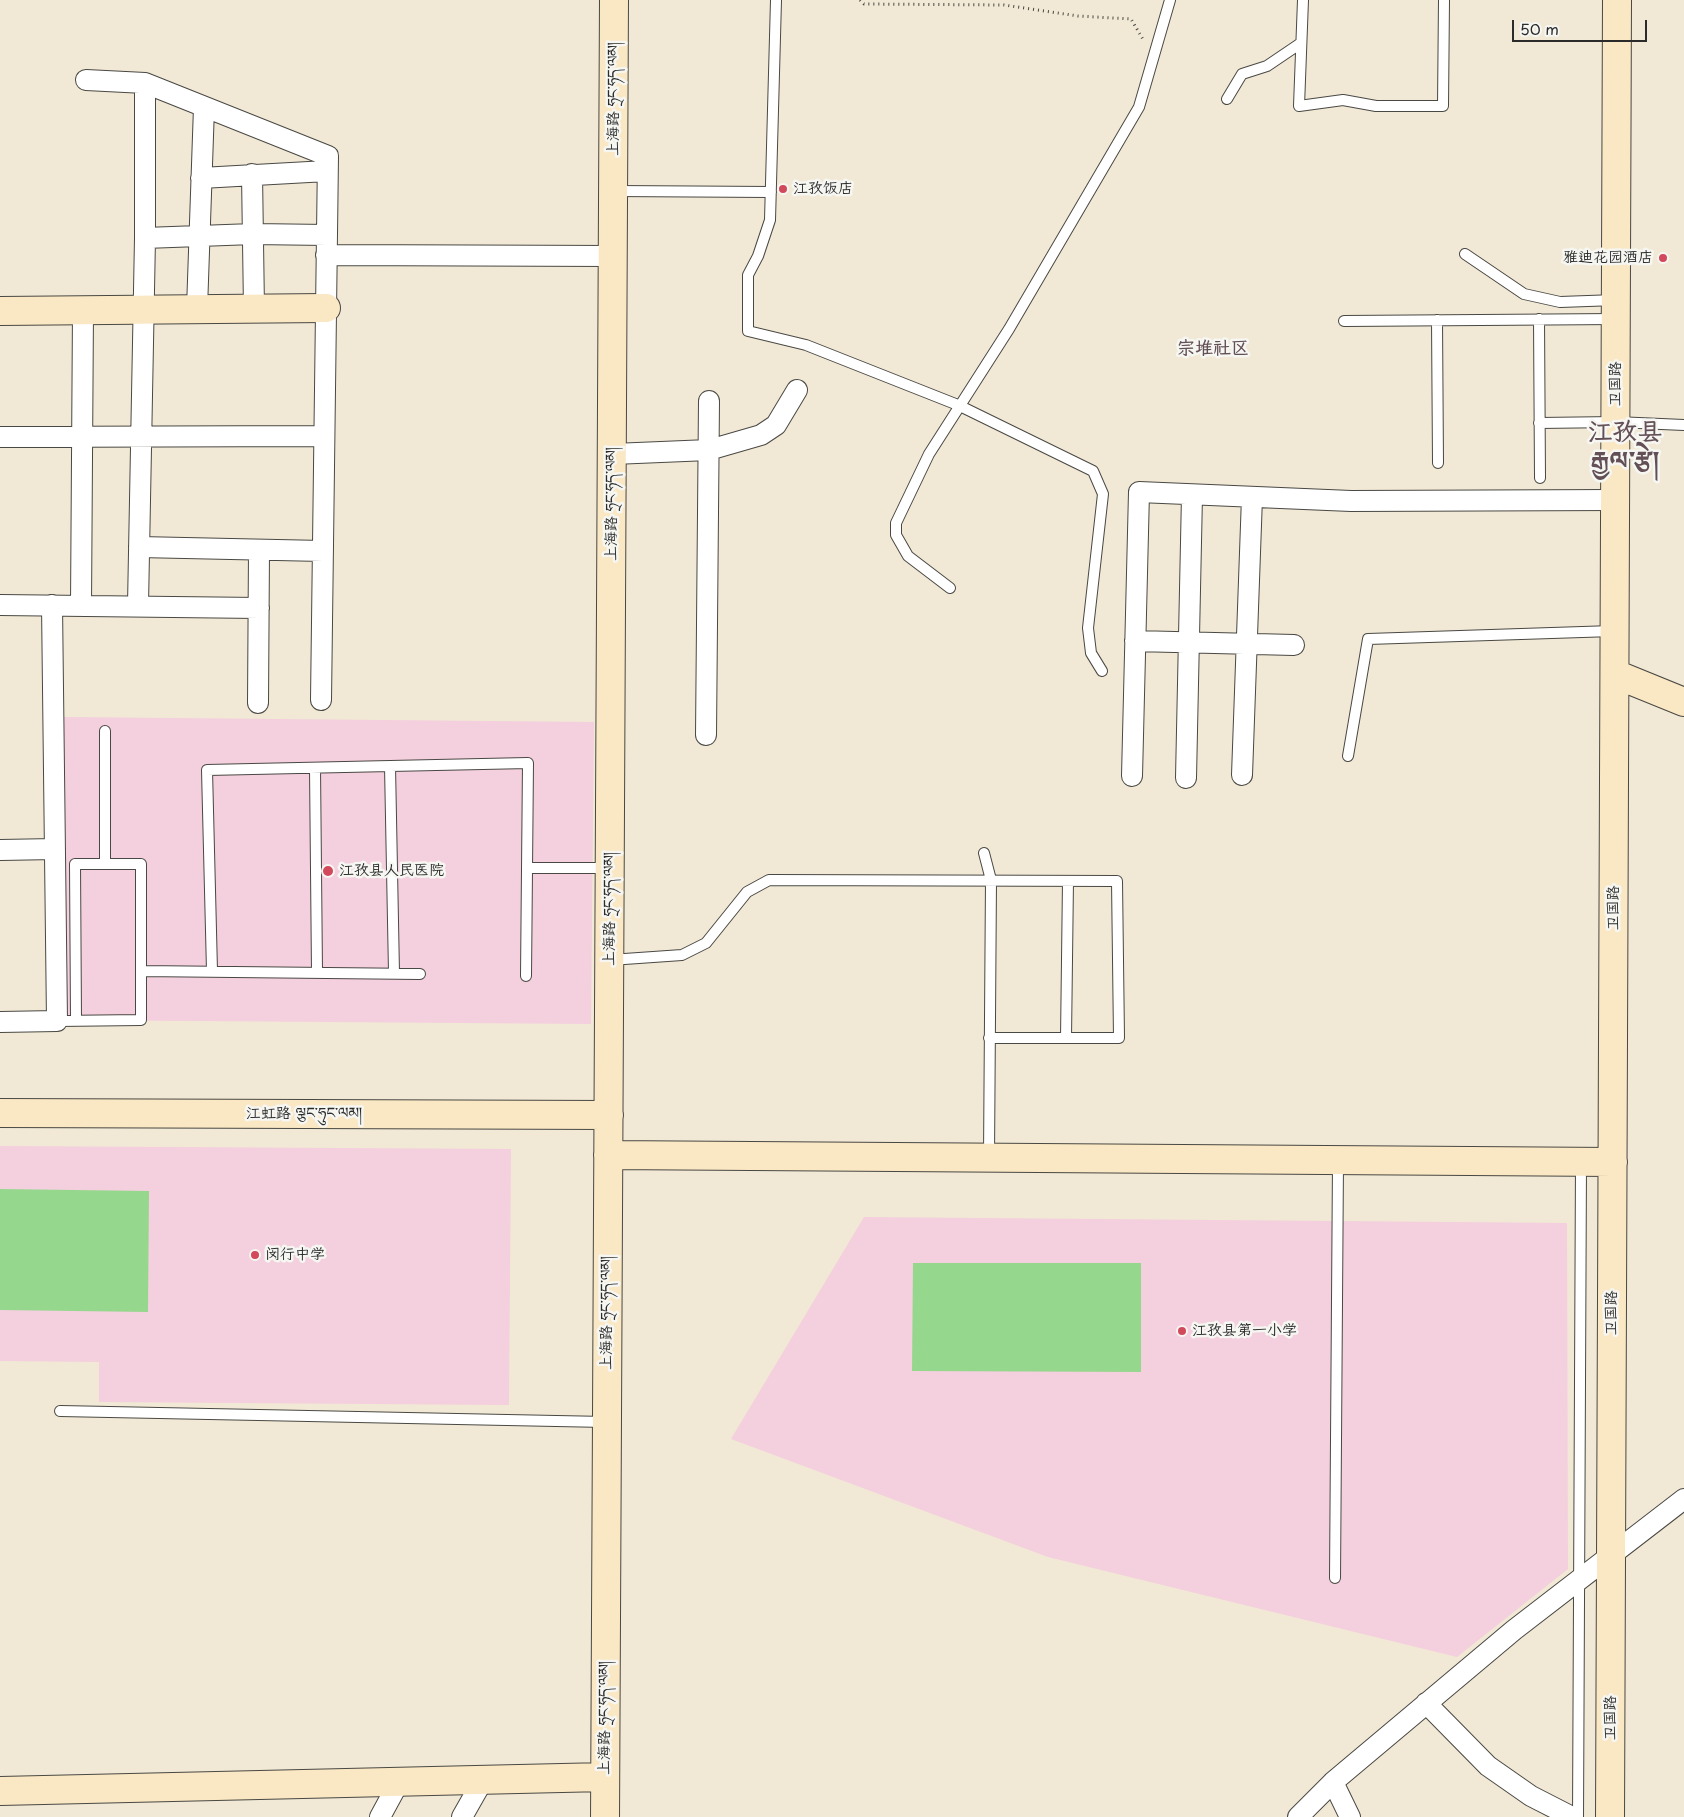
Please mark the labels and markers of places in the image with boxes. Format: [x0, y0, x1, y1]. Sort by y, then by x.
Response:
place label: 江孜饭店 [793, 180, 853, 198]
marker: 江孜饭店 [777, 183, 789, 195]
place label: 雅迪花园酒店 [1563, 249, 1653, 267]
marker: 雅迪花园酒店 [1657, 252, 1669, 264]
place label: 江孜县人民医院 [339, 862, 444, 880]
marker: 江孜县人民医院 [321, 864, 335, 878]
place label: 闵行中学 [265, 1246, 325, 1264]
marker: 闵行中学 [249, 1249, 261, 1261]
place label: 江孜县第一小学 [1192, 1322, 1297, 1340]
marker: 江孜县第一小学 [1176, 1325, 1188, 1337]

